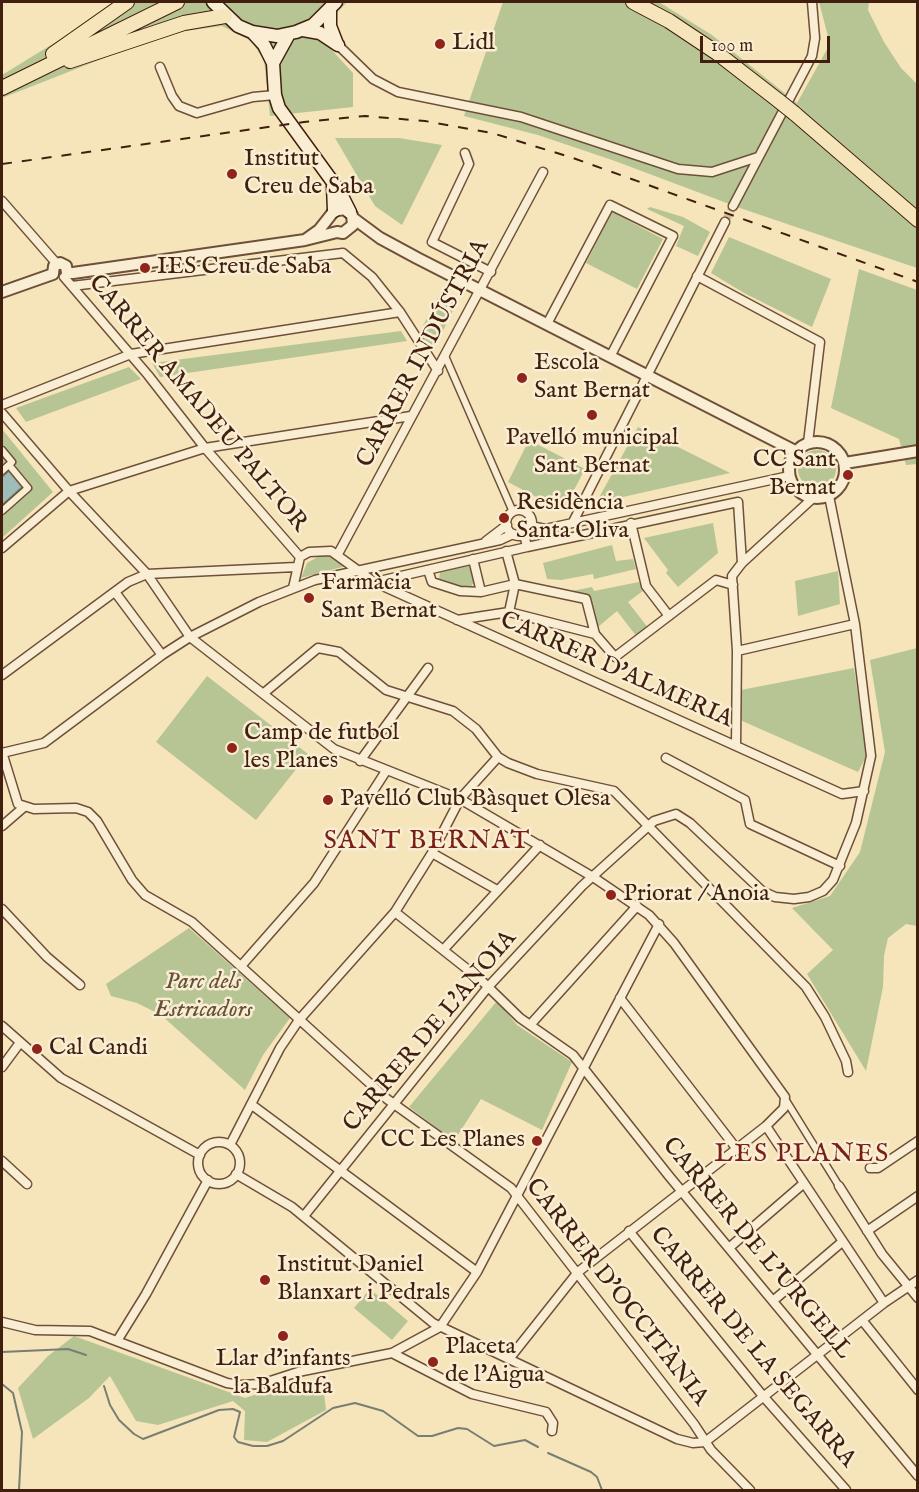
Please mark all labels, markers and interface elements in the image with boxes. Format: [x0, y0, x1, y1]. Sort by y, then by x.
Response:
scale bar [703, 24, 834, 62]
place label: Lidl [452, 30, 495, 58]
text: 100 m [711, 35, 753, 58]
marker: Lidl [433, 37, 447, 51]
place label: Institut Creu de Saba [244, 146, 374, 202]
marker: Institut Creu de Saba [225, 167, 239, 181]
street label: CARRER INDÚSTRIA [352, 235, 496, 473]
place label: IES Creu de Saba [157, 254, 331, 282]
marker: IES Creu de Saba [138, 261, 152, 275]
street label: CARRER AMADEU PALTOR [81, 270, 313, 538]
place label: Escola Sant Bernat [534, 350, 650, 406]
marker: Escola Sant Bernat [515, 371, 529, 385]
marker: Pavelló municipal Sant Bernat [585, 408, 599, 422]
place label: Pavelló municipal Sant Bernat [505, 425, 679, 481]
place label: CC Sant Bernat [753, 447, 836, 503]
marker: CC Sant Bernat [841, 468, 855, 482]
place label: Residència Santa Oliva [516, 490, 629, 546]
marker: Residència Santa Oliva [497, 511, 511, 525]
place label: Farmàcia Sant Bernat [321, 570, 437, 626]
marker: Farmàcia Sant Bernat [302, 591, 316, 605]
street label: CARRER D'ALMERIA [495, 607, 737, 735]
place label: Camp de futbol les Planes [244, 720, 399, 776]
marker: Camp de futbol les Planes [225, 741, 239, 755]
place label: Pavelló Club Bàsquet Olesa [340, 786, 610, 814]
marker: Pavelló Club Bàsquet Olesa [321, 793, 335, 807]
district label: SANT BERNAT [323, 827, 531, 859]
place label: Priorat / Anoia [623, 881, 770, 909]
marker: Priorat / Anoia [604, 888, 618, 902]
street label: CARRER DE L'ANOIA [338, 925, 524, 1139]
park label: Parc dels Estricadors [154, 969, 252, 1025]
place label: Cal Candi [49, 1035, 148, 1063]
marker: Cal Candi [30, 1042, 44, 1056]
place label: CC Les Planes [380, 1127, 525, 1155]
street label: CARRER DE L'URGELL [655, 1132, 857, 1366]
marker: CC Les Planes [530, 1134, 544, 1148]
district label: LES PLANES [714, 1140, 890, 1172]
street label: CARRER D'OCCITÀNIA [518, 1174, 714, 1412]
street label: CARRER DE LA SEGARRA [643, 1222, 861, 1474]
place label: Institut Daniel Blanxart i Pedrals [277, 1252, 450, 1308]
marker: Institut Daniel Blanxart i Pedrals [258, 1273, 272, 1287]
marker: Llar d'infants la Baldufa [276, 1329, 290, 1343]
place label: Placeta de l'Aigua [445, 1334, 545, 1390]
place label: Llar d'infants la Baldufa [215, 1346, 351, 1402]
marker: Placeta de l'Aigua [426, 1355, 440, 1369]

